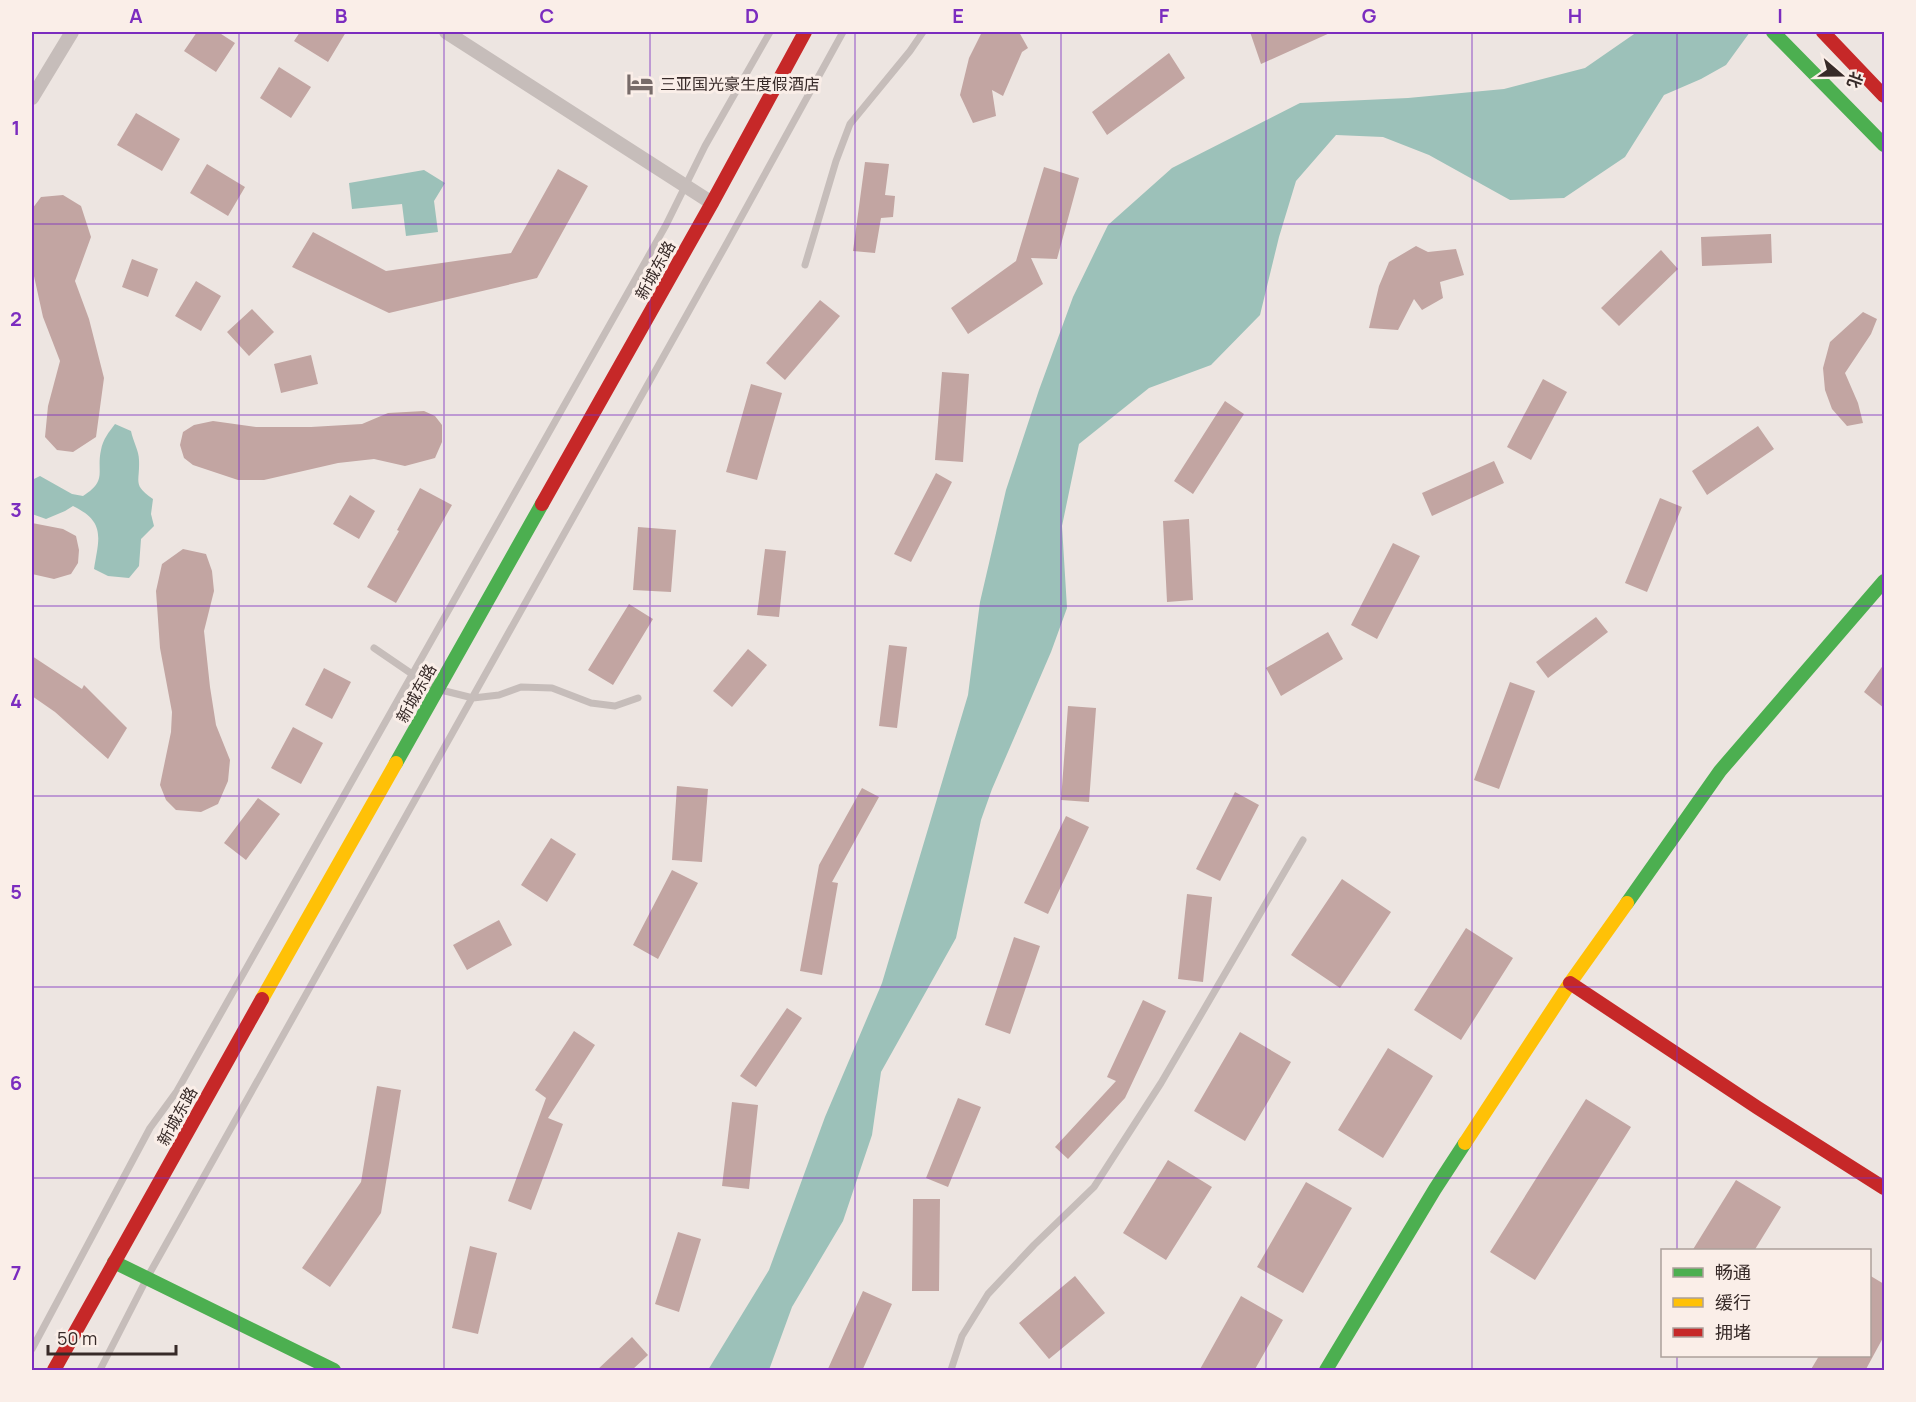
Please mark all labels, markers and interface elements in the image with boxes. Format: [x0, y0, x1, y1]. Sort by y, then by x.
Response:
text: A [129, 2, 143, 29]
text: B [335, 2, 348, 29]
text: C [540, 2, 554, 29]
text: D [745, 2, 759, 29]
text: E [952, 2, 964, 29]
text: F [1159, 2, 1170, 29]
text: G [1362, 2, 1377, 29]
text: H [1568, 2, 1582, 29]
text: I [1777, 2, 1783, 29]
north arrow [1811, 45, 1871, 105]
hotel icon: 三亚国光豪生度假酒店 [625, 69, 655, 99]
text: 北 [1842, 69, 1868, 91]
place label: 三亚国光豪生度假酒店 [660, 73, 820, 95]
text: 1 [12, 114, 20, 141]
street label: 新城东路 [630, 237, 680, 303]
text: 2 [10, 305, 22, 332]
text: 3 [10, 496, 22, 523]
street label: 新城东路 [391, 660, 441, 726]
text: 4 [10, 687, 22, 714]
text: 5 [10, 878, 22, 905]
text: 6 [10, 1069, 22, 1096]
street label: 新城东路 [152, 1083, 202, 1149]
legend [1661, 1249, 1871, 1357]
text: 7 [11, 1259, 21, 1286]
text: 畅通 [1715, 1260, 1751, 1284]
text: 缓行 [1715, 1290, 1751, 1314]
scale bar [48, 1318, 176, 1356]
text: 拥堵 [1715, 1320, 1751, 1344]
text: 50 m [57, 1326, 97, 1350]

